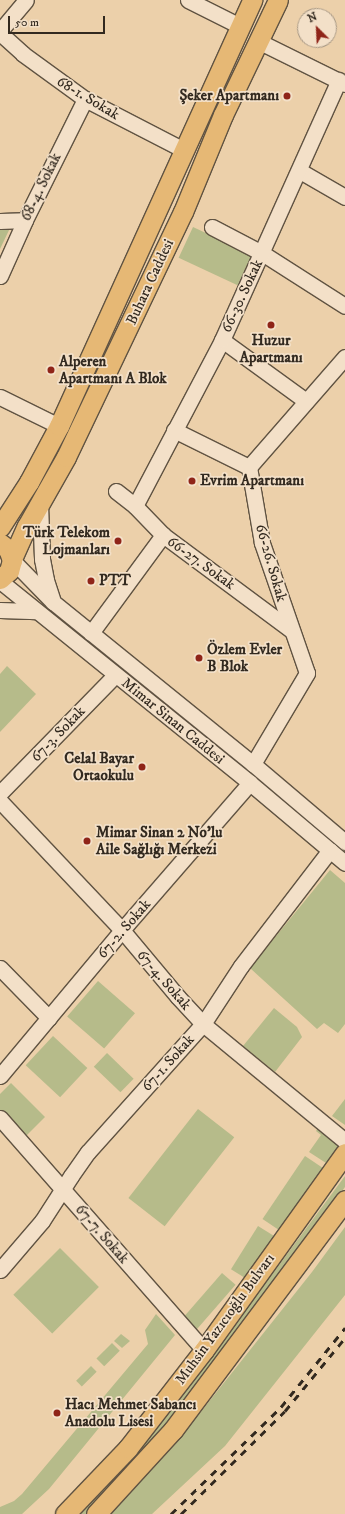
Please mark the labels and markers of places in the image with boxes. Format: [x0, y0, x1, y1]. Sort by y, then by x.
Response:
place label: Şeker Apartmanı [179, 87, 279, 105]
marker: Şeker Apartmanı [282, 91, 292, 101]
marker: Huzur Apartmanı [266, 320, 276, 330]
place label: Huzur Apartmanı [239, 331, 303, 366]
place label: Alperen Apartmanı A Blok [59, 352, 167, 387]
marker: Alperen Apartmanı A Blok [46, 365, 56, 375]
place label: Evrim Apartmanı [200, 472, 304, 490]
marker: Evrim Apartmanı [187, 476, 197, 486]
place label: Türk Telekom Lojmanları [23, 523, 110, 558]
marker: Türk Telekom Lojmanları [113, 536, 123, 546]
place label: PTT [99, 572, 131, 590]
marker: PTT [86, 576, 96, 586]
place label: Özlem Evler B Blok [207, 640, 282, 675]
marker: Özlem Evler B Blok [194, 653, 204, 663]
place label: Celal Bayar Ortaokulu [64, 749, 134, 784]
marker: Celal Bayar Ortaokulu [137, 762, 147, 772]
place label: Mimar Sinan 2 No'lu Aile Sağlığı Merkezi [96, 823, 222, 858]
marker: Mimar Sinan 2 No'lu Aile Sağlığı Merkezi [81, 835, 93, 847]
place label: Hacı Mehmet Sabancı Anadolu Lisesi [65, 1395, 196, 1430]
marker: Hacı Mehmet Sabancı Anadolu Lisesi [52, 1408, 62, 1418]

